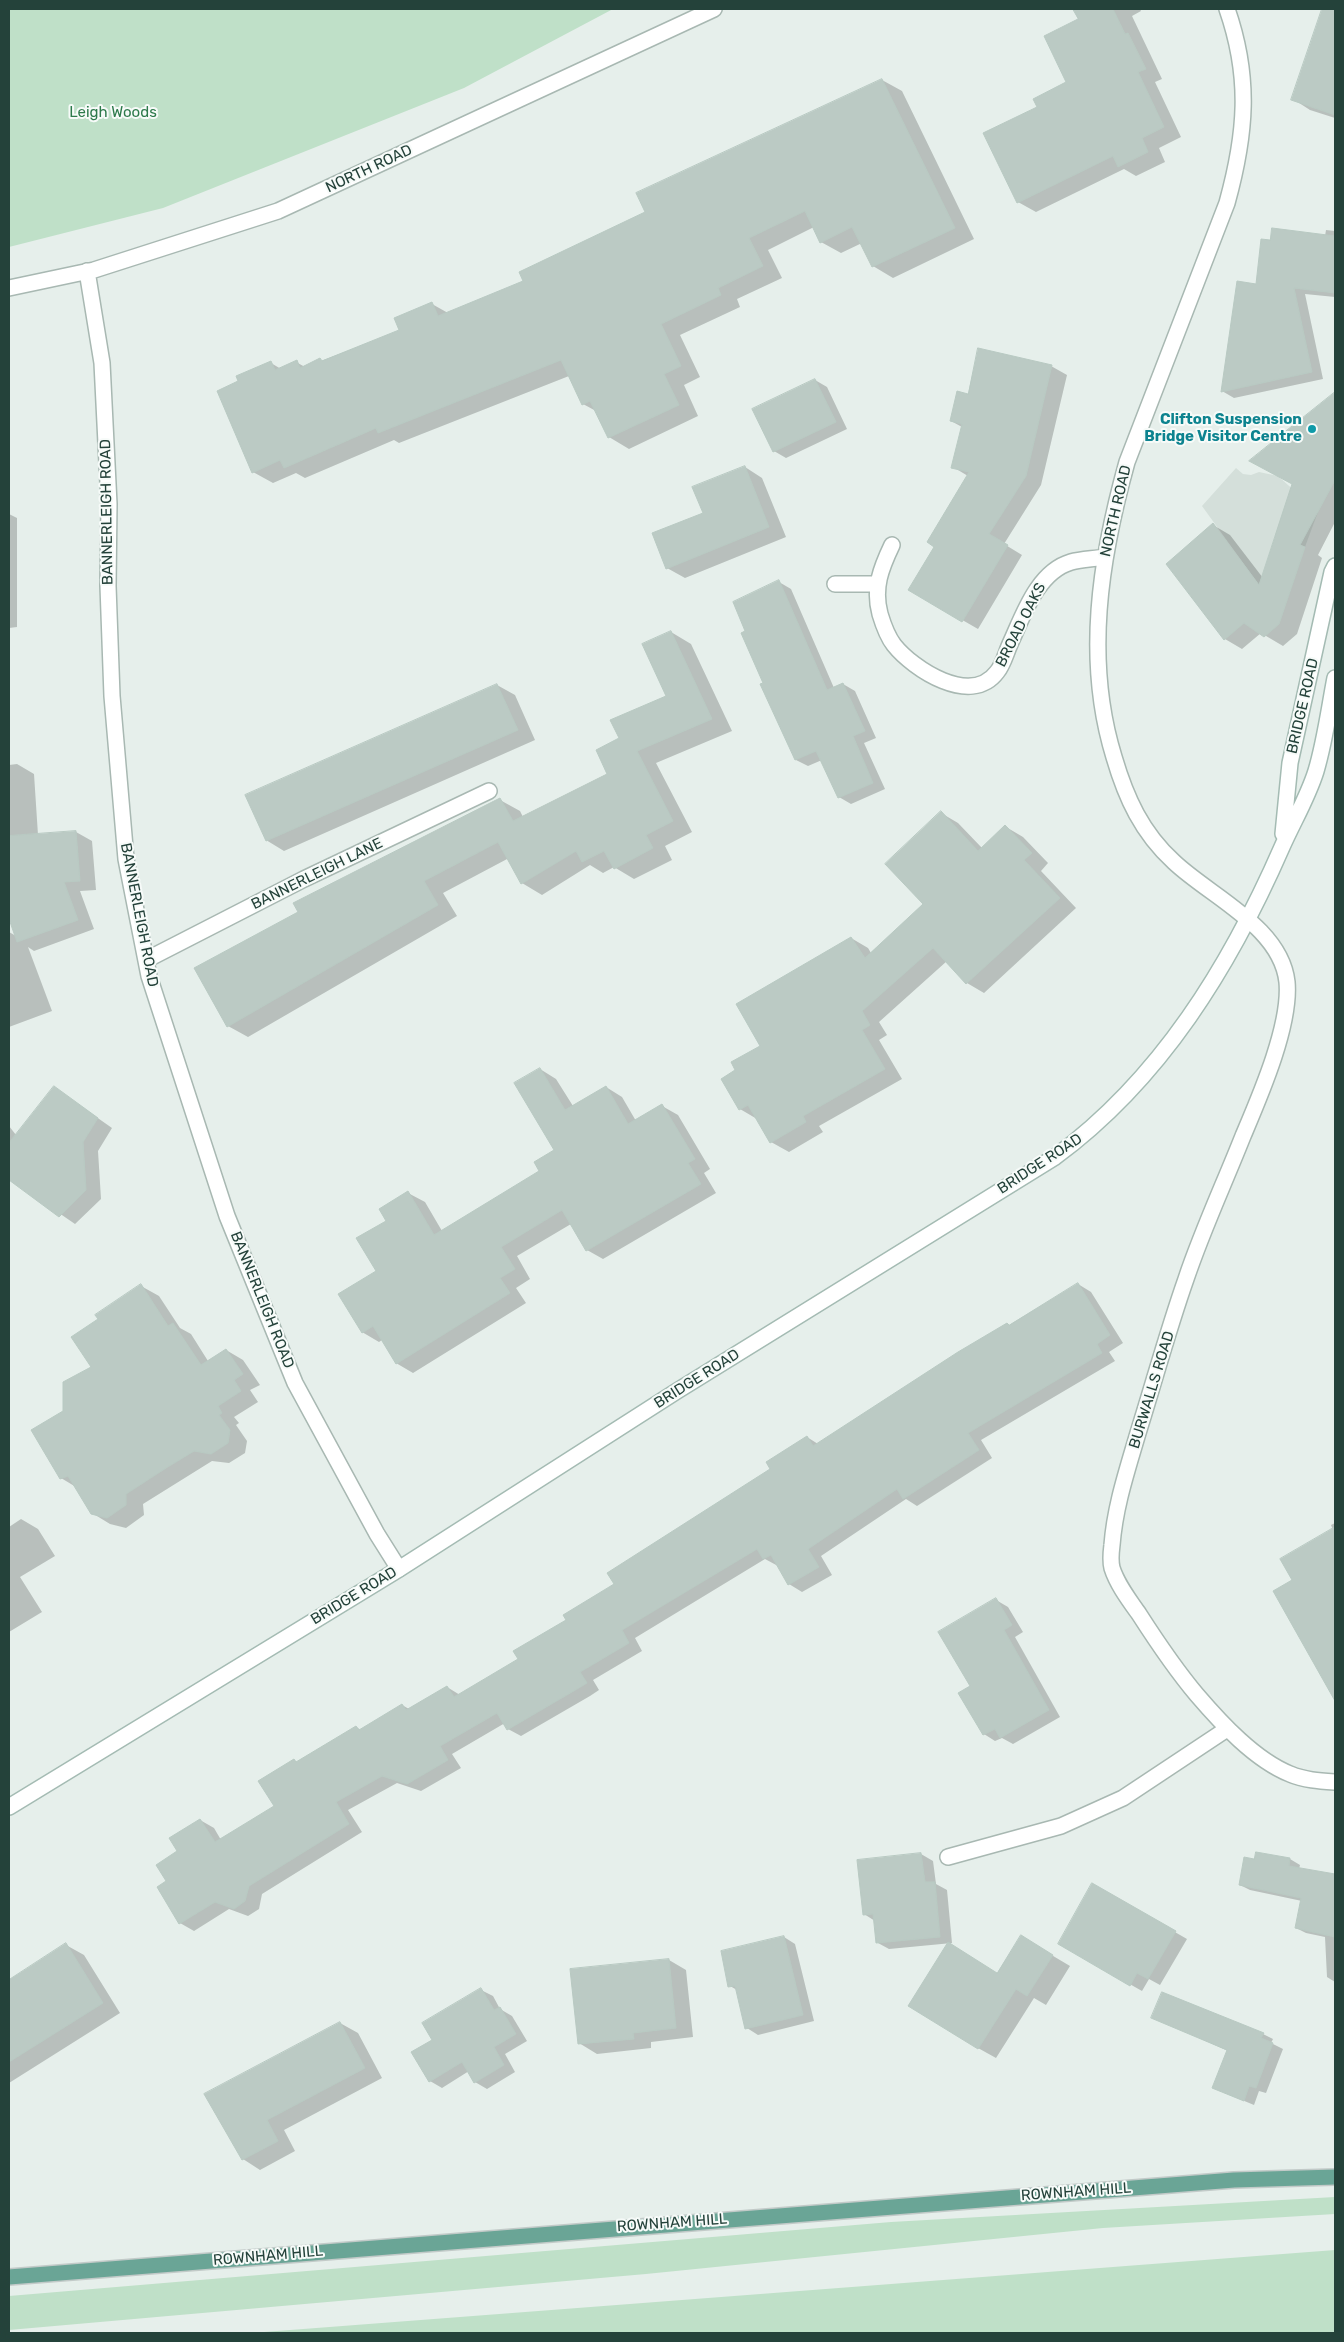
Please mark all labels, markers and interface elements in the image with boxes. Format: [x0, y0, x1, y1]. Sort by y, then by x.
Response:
park label: Leigh Woods [69, 104, 157, 122]
street label: NORTH ROAD [323, 141, 415, 197]
place label: Clifton Suspension Bridge Visitor Centre [1144, 411, 1302, 446]
marker: Clifton Suspension Bridge Visitor Centre [1306, 423, 1318, 435]
street label: BANNERLEIGH ROAD [97, 439, 117, 585]
street label: NORTH ROAD [1097, 463, 1135, 559]
street label: BROAD OAKS [992, 580, 1050, 670]
street label: BRIDGE ROAD [1283, 657, 1323, 755]
street label: BANNERLEIGH LANE [248, 834, 386, 914]
street label: BANNERLEIGH ROAD [116, 842, 162, 988]
street label: BRIDGE ROAD [994, 1130, 1086, 1198]
street label: BANNERLEIGH ROAD [226, 1229, 298, 1371]
street label: BURWALLS ROAD [1126, 1329, 1178, 1451]
street label: BRIDGE ROAD [651, 1346, 743, 1412]
street label: BRIDGE ROAD [308, 1563, 400, 1629]
street label: ROWNHAM HILL [1020, 2179, 1132, 2205]
street label: ROWNHAM HILL [616, 2210, 728, 2236]
street label: ROWNHAM HILL [212, 2242, 324, 2270]

